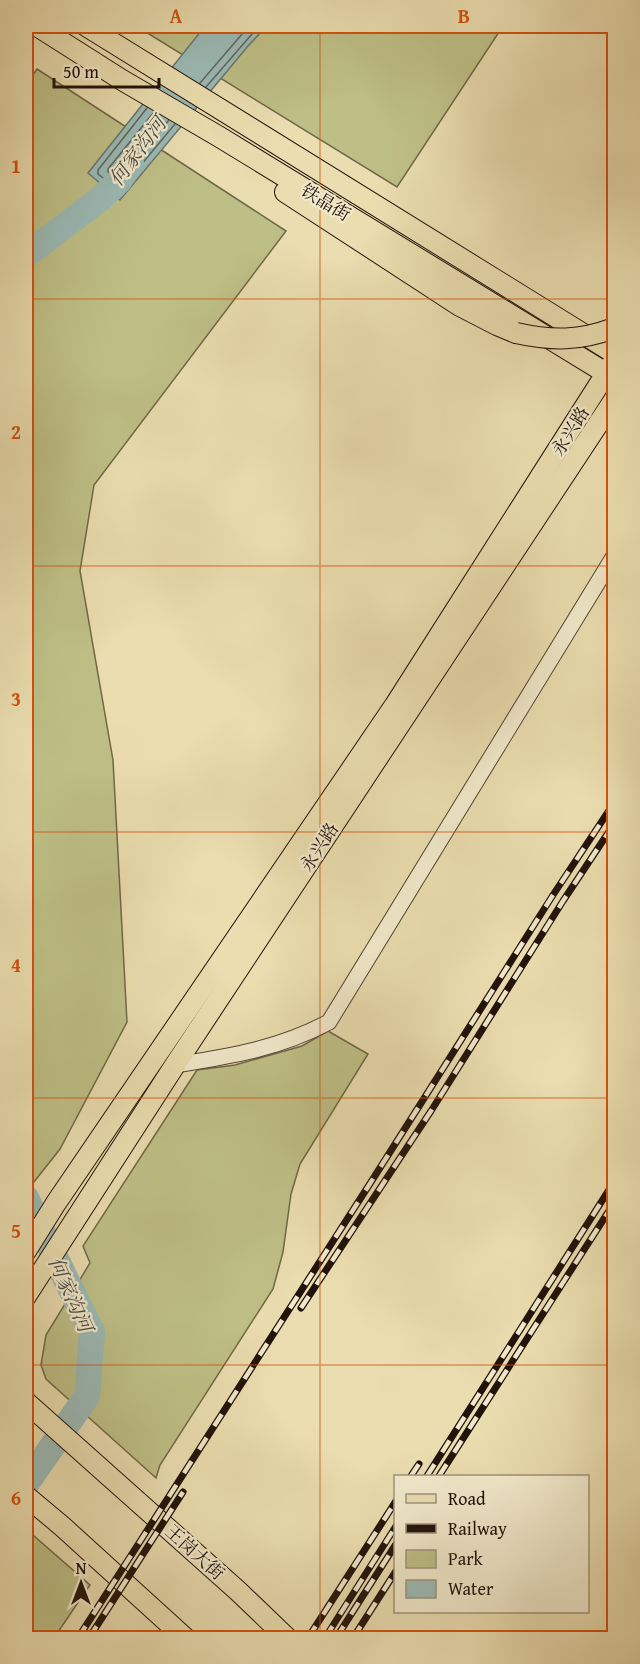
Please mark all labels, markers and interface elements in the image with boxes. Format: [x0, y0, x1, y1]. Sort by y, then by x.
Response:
text: A [170, 1, 183, 30]
text: B [458, 1, 470, 30]
scale bar [54, 51, 159, 89]
text: 50 m [63, 58, 99, 85]
water label: 何家沟河 [101, 108, 174, 192]
text: 1 [11, 151, 21, 180]
street label: 铁晶街 [296, 177, 356, 227]
street label: 永兴路 [544, 401, 596, 461]
text: 2 [11, 417, 21, 446]
text: 3 [11, 684, 21, 713]
street label: 永兴路 [293, 817, 345, 877]
text: 4 [11, 950, 21, 979]
text: 5 [11, 1216, 21, 1245]
water label: 何家沟河 [41, 1252, 102, 1339]
legend [394, 1475, 589, 1613]
text: 6 [11, 1483, 21, 1512]
text: Road [448, 1485, 486, 1512]
text: Railway [448, 1515, 507, 1542]
street label: 王岗大街 [159, 1518, 231, 1586]
text: Park [448, 1545, 484, 1572]
north arrow [51, 1553, 111, 1613]
text: N [76, 1556, 87, 1580]
text: Water [448, 1575, 494, 1602]

